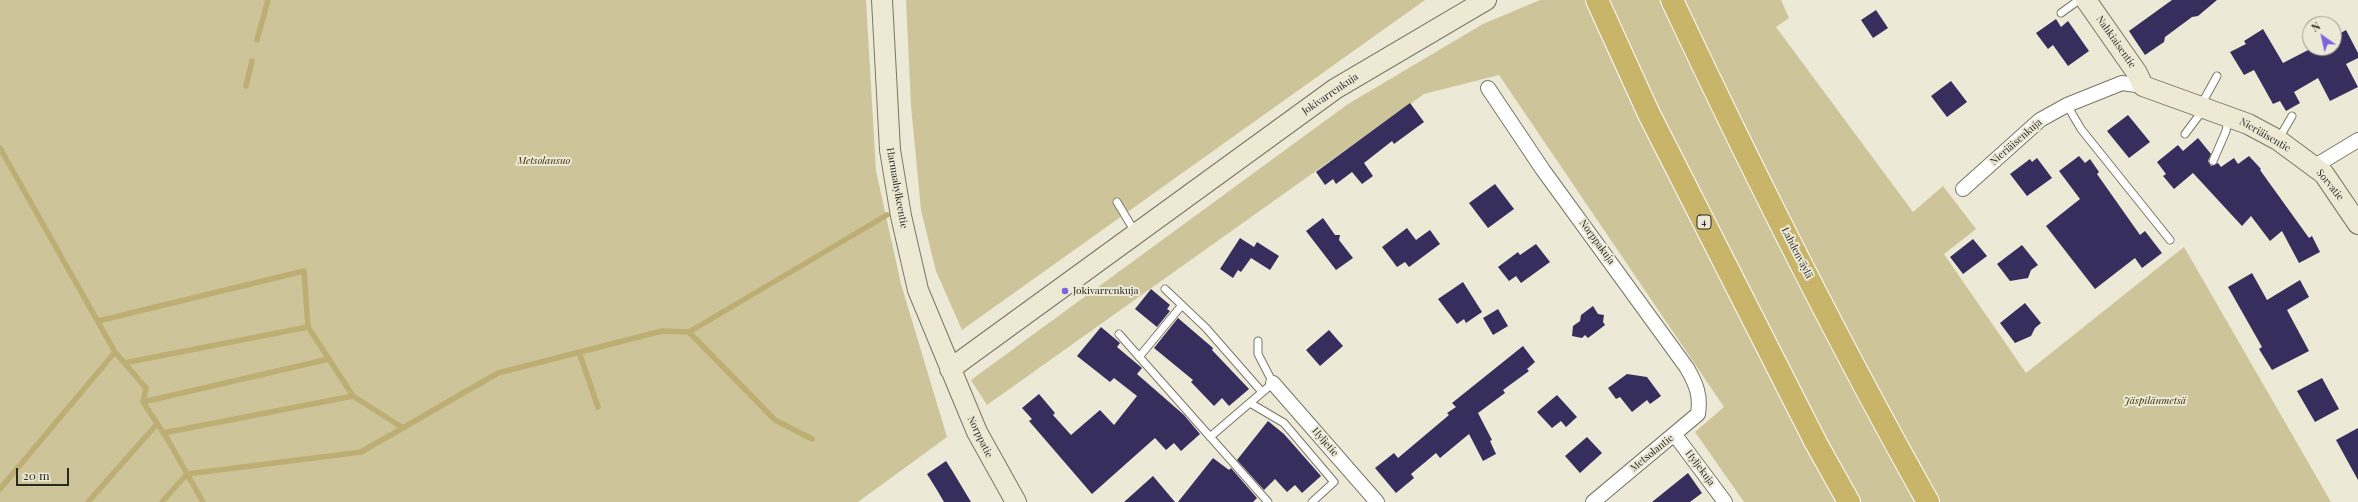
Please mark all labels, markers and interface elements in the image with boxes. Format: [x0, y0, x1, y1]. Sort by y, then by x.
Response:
street label: Nahkiaisentie [2094, 14, 2138, 70]
north arrow [2302, 16, 2342, 56]
text: N [2308, 18, 2323, 35]
street label: Jokivarrenkuja [1300, 71, 1360, 117]
street label: Nieriäisentie [2237, 115, 2293, 155]
street label: Nieriäisenkuja [1988, 116, 2044, 168]
street label: Harmaahylkeentie [884, 147, 910, 229]
park label: Metsolansuo [518, 155, 570, 167]
street label: Sorvatie [2314, 167, 2346, 203]
road number: 4 [1697, 215, 1711, 229]
street label: Norppakuja [1577, 217, 1617, 267]
street label: Lahdenväylä [1779, 225, 1815, 281]
place label: Jokivarrenkuja [1073, 285, 1138, 297]
marker: Jokivarrenkuja [1060, 286, 1070, 296]
park label: Jäspilänmetsä [2124, 395, 2186, 407]
street label: Norppatie [965, 414, 995, 460]
street label: Hyljetie [1309, 425, 1341, 459]
street label: Metsolantie [1628, 432, 1676, 474]
street label: Hyljekuja [1683, 448, 1717, 488]
scale bar [18, 460, 71, 486]
text: 20 m [23, 467, 50, 483]

